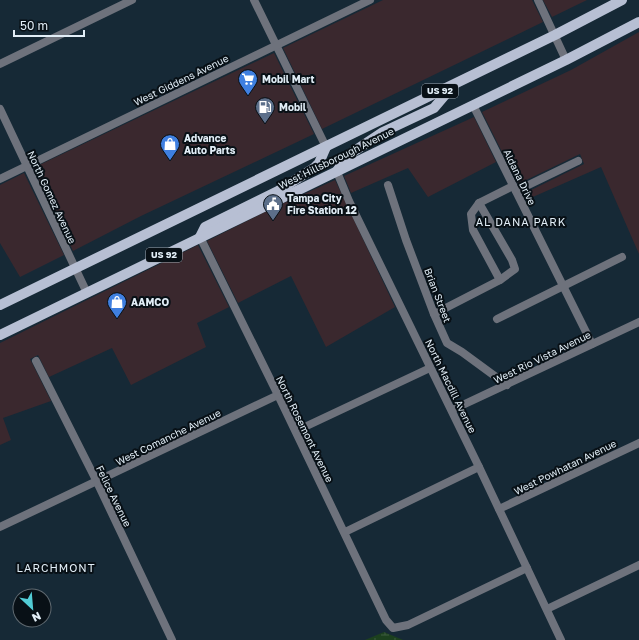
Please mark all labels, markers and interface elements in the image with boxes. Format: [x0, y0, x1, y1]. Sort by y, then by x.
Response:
scale bar [14, 12, 84, 38]
text: 50 m [20, 18, 48, 33]
street label: West Giddens Avenue [132, 52, 230, 108]
supermarket icon: Mobil Mart [237, 68, 259, 96]
place label: Mobil Mart [262, 73, 314, 85]
road number: US 92 [422, 84, 458, 98]
fuel station icon: Mobil [254, 96, 276, 124]
place label: Mobil [279, 101, 307, 113]
street label: West Hillsborough Avenue [276, 125, 396, 191]
place label: Advance Auto Parts [184, 132, 236, 156]
shop icon: Advance Auto Parts [159, 133, 181, 161]
street label: Aldana Drive [501, 147, 539, 207]
street label: North Gomez Avenue [25, 149, 79, 245]
place label: Tampa City Fire Station 12 [287, 192, 357, 216]
public building icon: Tampa City Fire Station 12 [262, 193, 284, 221]
district label: AL DANA PARK [476, 215, 566, 228]
road number: US 92 [146, 248, 182, 262]
street label: Brian Street [422, 266, 454, 324]
shop icon: AAMCO [106, 291, 128, 319]
place label: AAMCO [131, 296, 169, 308]
street label: West Rio Vista Avenue [491, 328, 593, 386]
street label: North Macdill Avenue [423, 337, 479, 435]
street label: North Rosemont Avenue [274, 374, 336, 484]
street label: West Comanche Avenue [113, 406, 223, 468]
street label: West Powhatan Avenue [512, 437, 618, 497]
street label: Felice Avenue [94, 463, 134, 529]
district label: LARCHMONT [16, 561, 96, 574]
north arrow [12, 588, 52, 628]
text: N [30, 610, 43, 625]

